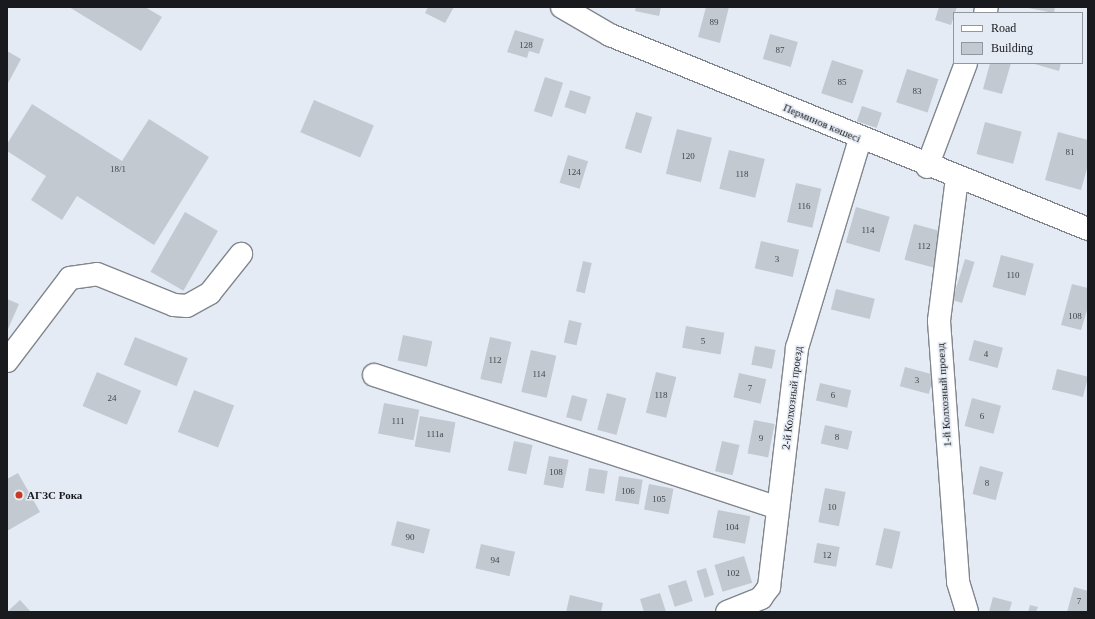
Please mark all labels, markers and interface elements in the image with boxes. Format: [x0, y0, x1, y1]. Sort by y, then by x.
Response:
legend [953, 12, 1083, 64]
house number: 89 [710, 17, 718, 27]
text: Road [991, 21, 1016, 35]
house number: 128 [519, 40, 533, 50]
text: Building [991, 41, 1033, 55]
house number: 87 [776, 45, 784, 55]
house number: 85 [838, 77, 846, 87]
house number: 83 [912, 86, 922, 96]
street label: Перминов көшесі [781, 101, 863, 145]
house number: 81 [1066, 147, 1074, 157]
house number: 120 [681, 151, 695, 161]
house number: 18/1 [110, 164, 126, 174]
house number: 124 [567, 167, 581, 177]
house number: 118 [735, 169, 749, 179]
house number: 116 [797, 201, 811, 211]
house number: 114 [861, 225, 875, 235]
house number: 112 [917, 241, 931, 251]
house number: 3 [775, 254, 779, 264]
house number: 110 [1006, 270, 1020, 280]
house number: 108 [1068, 311, 1082, 321]
house number: 5 [701, 336, 705, 346]
street label: 1-й Колхозный проезд [934, 343, 954, 447]
street label: 2-й Колхозный проезд [779, 346, 805, 450]
house number: 4 [984, 349, 988, 359]
house number: 112 [488, 355, 502, 365]
house number: 114 [532, 369, 546, 379]
house number: 3 [915, 375, 919, 385]
house number: 7 [748, 383, 752, 393]
house number: 118 [654, 390, 668, 400]
house number: 6 [831, 390, 835, 400]
house number: 24 [108, 393, 116, 403]
house number: 6 [980, 411, 984, 421]
house number: 111 [392, 416, 404, 426]
house number: 111а [427, 429, 443, 439]
house number: 8 [835, 432, 839, 442]
house number: 9 [759, 433, 763, 443]
house number: 108 [549, 467, 563, 477]
house number: 8 [985, 478, 989, 488]
house number: 106 [621, 486, 635, 496]
place label: АГЗС Рока [27, 488, 82, 502]
marker: АГЗС Рока [14, 490, 24, 500]
house number: 105 [652, 494, 666, 504]
house number: 10 [828, 502, 836, 512]
house number: 104 [725, 522, 739, 532]
house number: 90 [406, 532, 414, 542]
house number: 12 [822, 550, 832, 560]
house number: 94 [490, 555, 500, 565]
house number: 102 [726, 568, 740, 578]
house number: 7 [1077, 596, 1081, 606]

